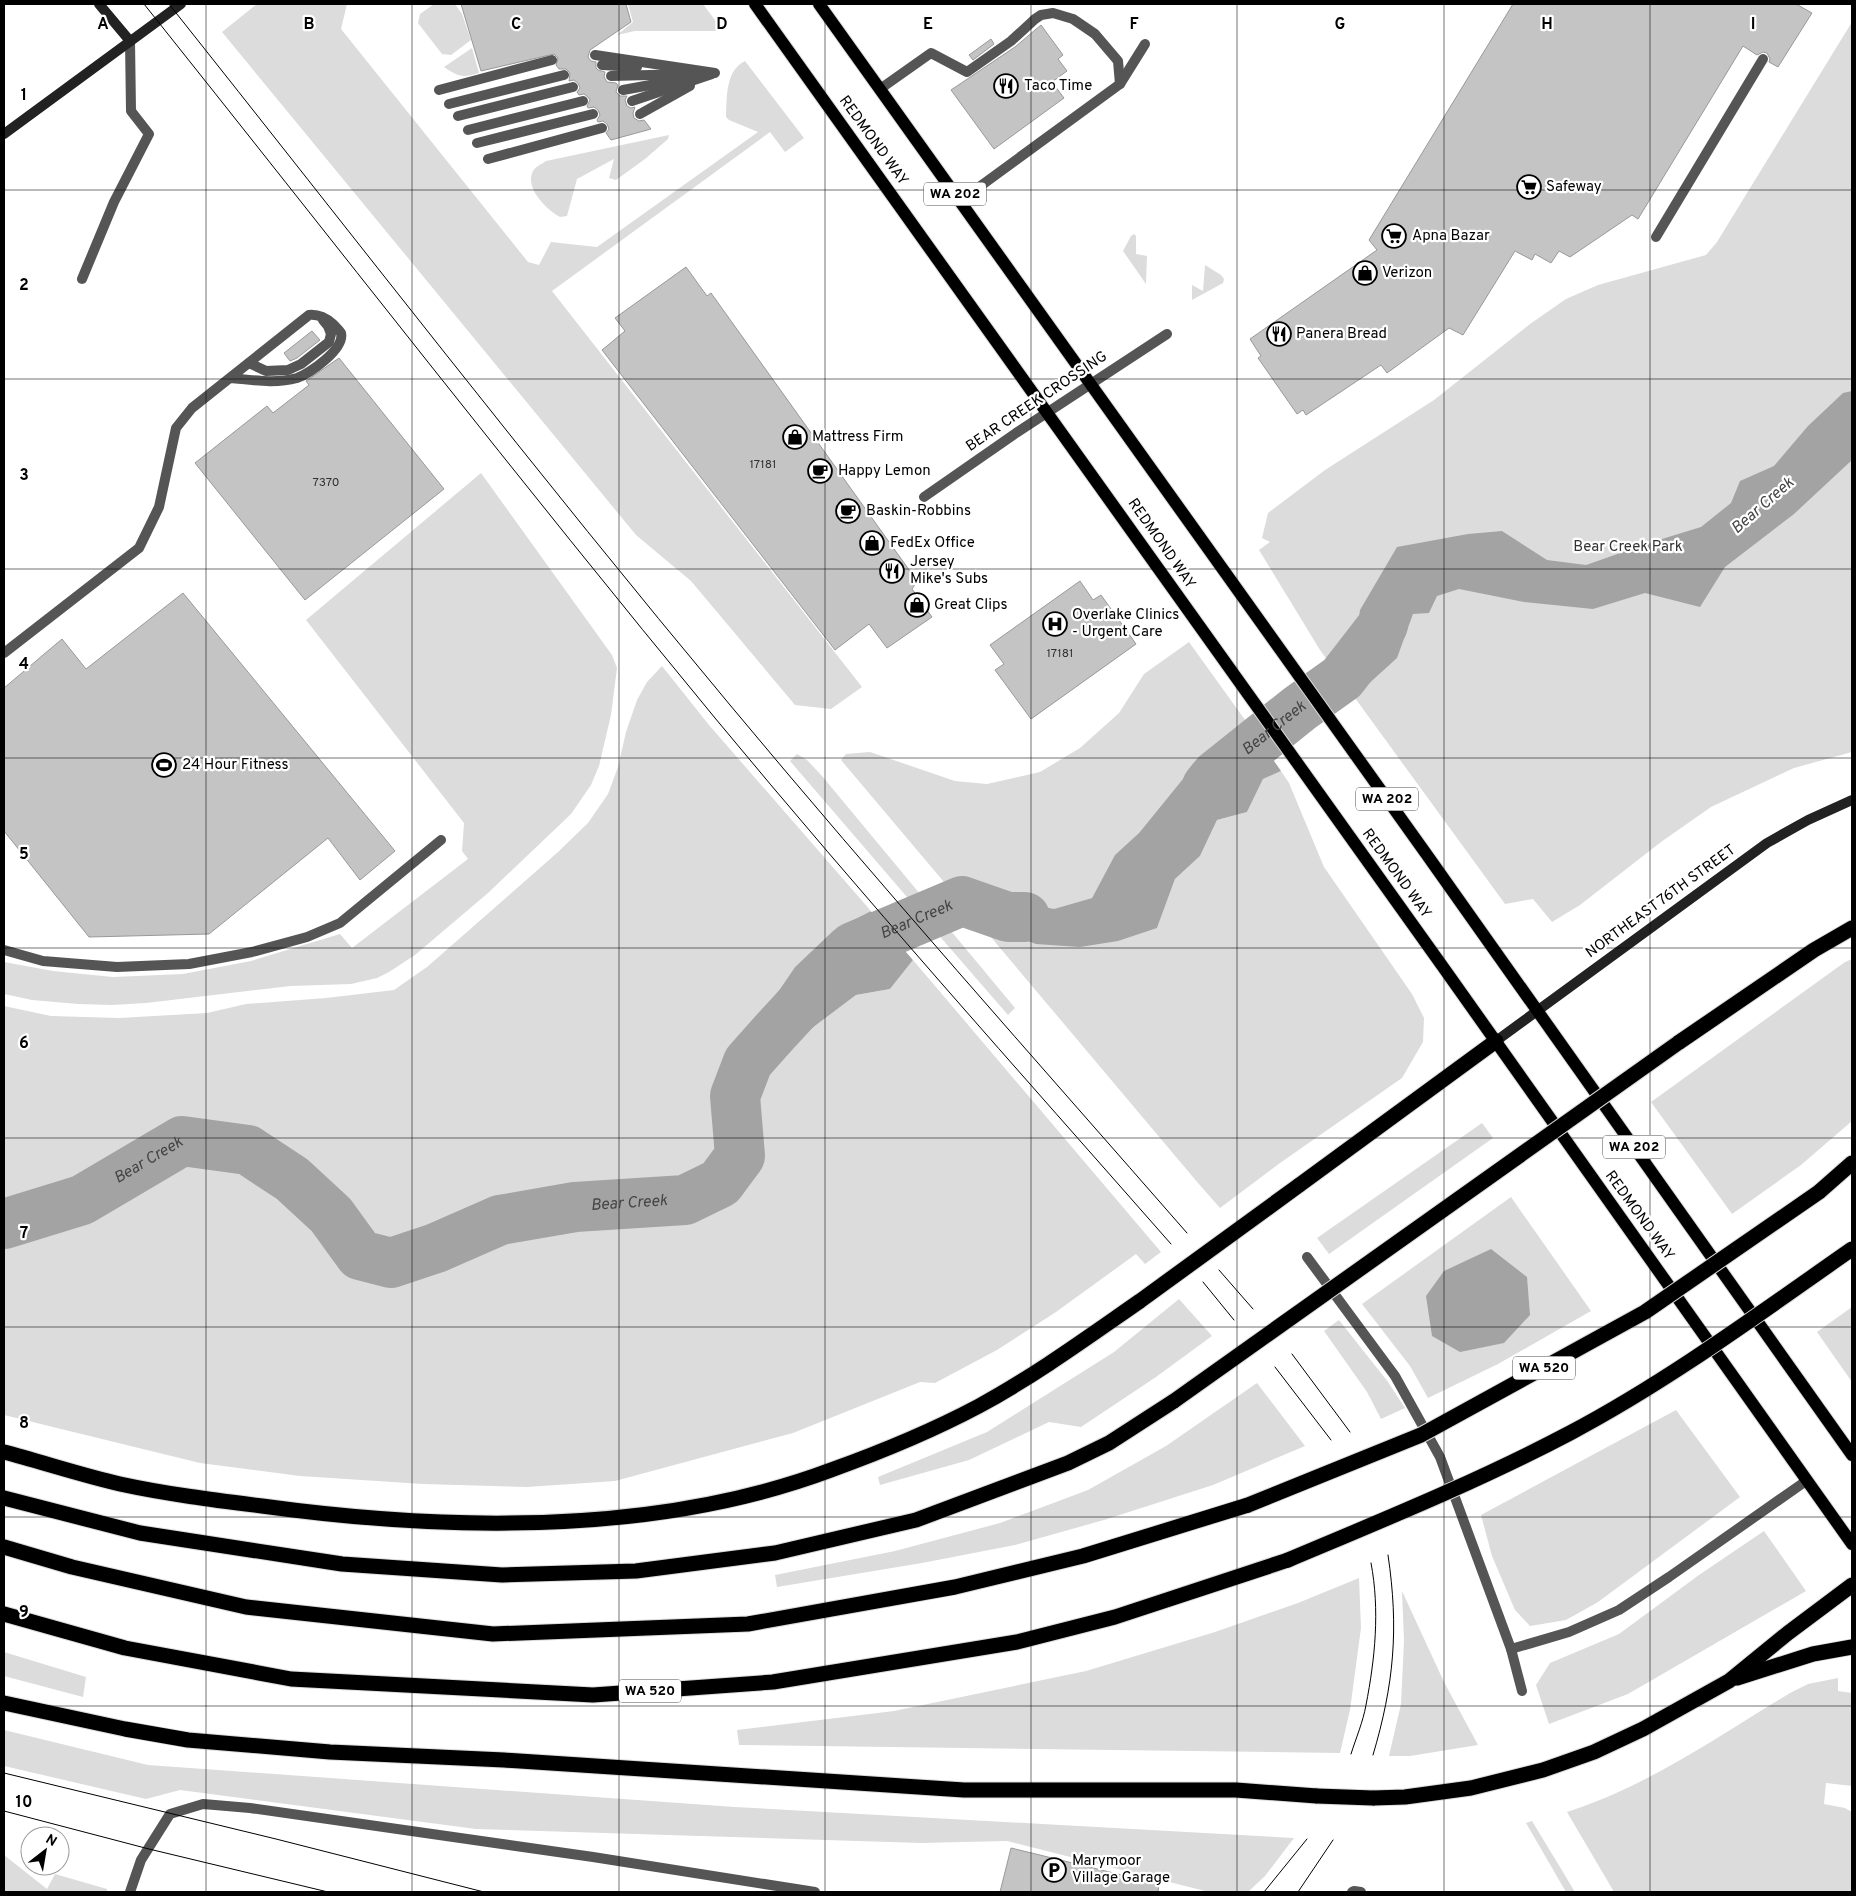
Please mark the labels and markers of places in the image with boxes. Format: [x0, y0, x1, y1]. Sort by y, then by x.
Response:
restaurant icon: Taco Time [993, 73, 1019, 99]
place label: Taco Time [1024, 77, 1092, 96]
supermarket icon: Safeway [1516, 174, 1542, 200]
place label: Safeway [1546, 178, 1602, 197]
supermarket icon: Apna Bazar [1381, 223, 1407, 249]
place label: Apna Bazar [1412, 227, 1490, 246]
shop icon: Verizon [1352, 260, 1378, 286]
place label: Verizon [1382, 264, 1432, 283]
restaurant icon: Panera Bread [1266, 321, 1292, 347]
place label: Panera Bread [1296, 325, 1387, 344]
shop icon: Mattress Firm [782, 424, 808, 450]
place label: Mattress Firm [812, 428, 903, 447]
cafe icon: Happy Lemon [807, 458, 833, 484]
place label: Happy Lemon [838, 462, 931, 481]
cafe icon: Baskin-Robbins [835, 498, 861, 524]
place label: Baskin-Robbins [866, 502, 971, 521]
shop icon: FedEx Office [859, 530, 885, 556]
place label: FedEx Office [890, 534, 975, 553]
place label: Jersey Mike's Subs [910, 553, 988, 589]
restaurant icon: Jersey Mike's Subs [879, 558, 905, 584]
shop icon: Great Clips [904, 592, 930, 618]
place label: Great Clips [934, 596, 1007, 615]
place label: Overlake Clinics - Urgent Care [1072, 606, 1179, 642]
hospital icon: Overlake Clinics - Urgent Care [1042, 611, 1068, 637]
sports icon: 24 Hour Fitness [151, 752, 177, 778]
place label: 24 Hour Fitness [182, 756, 289, 775]
place label: Marymoor Village Garage [1072, 1852, 1170, 1888]
parking icon: Marymoor Village Garage [1041, 1857, 1067, 1883]

